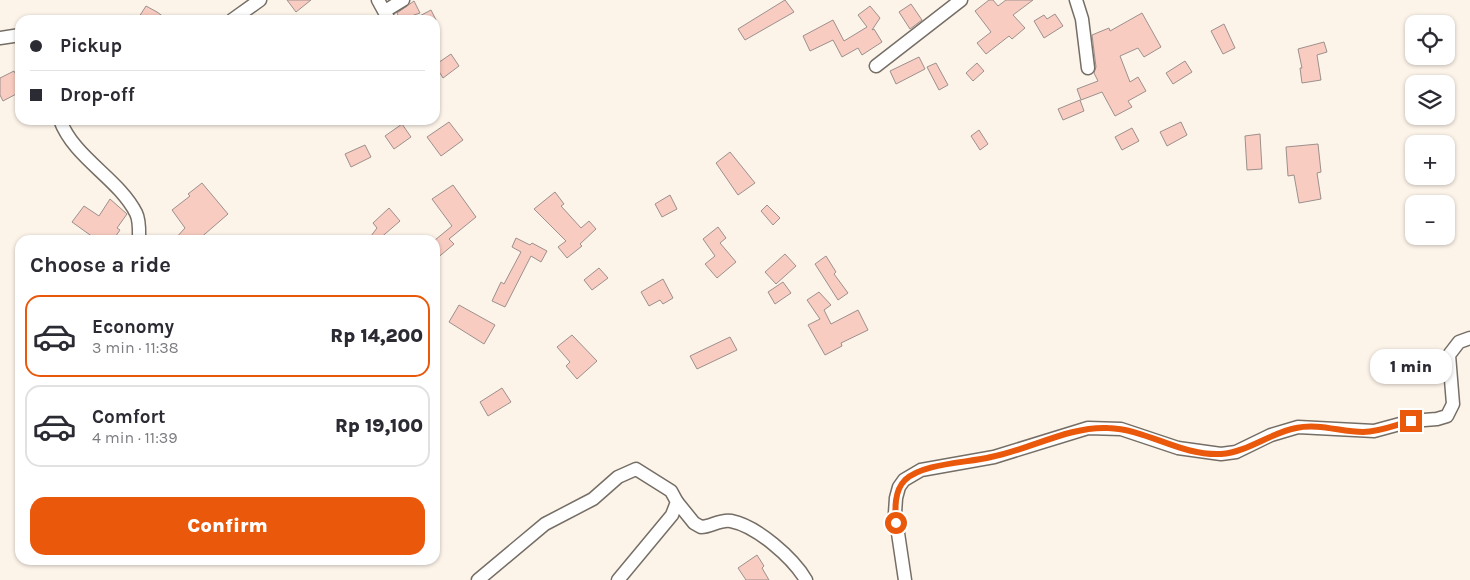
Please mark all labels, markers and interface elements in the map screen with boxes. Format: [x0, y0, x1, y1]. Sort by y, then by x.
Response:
map controls [1405, 15, 1455, 245]
button: locate [1405, 15, 1455, 65]
text: Pickup [60, 35, 122, 57]
button: layers [1405, 75, 1455, 125]
text: Drop-off [60, 84, 135, 106]
button: + [1405, 135, 1455, 185]
button: − [1405, 195, 1455, 245]
text: Choose a ride [30, 252, 171, 278]
icon: car [32, 314, 77, 359]
text: Economy [92, 316, 174, 338]
text: Rp 14,200 [330, 325, 423, 347]
text: 3 min · 11:38 [92, 338, 179, 357]
callout: 1 min [1370, 348, 1452, 384]
text: 1 min [1390, 357, 1432, 376]
icon: car [32, 404, 77, 449]
text: Comfort [92, 406, 166, 428]
route end [1400, 410, 1422, 432]
text: Rp 19,100 [335, 415, 423, 437]
text: 4 min · 11:39 [92, 428, 178, 447]
button: Confirm [30, 497, 425, 555]
route start [885, 512, 907, 534]

